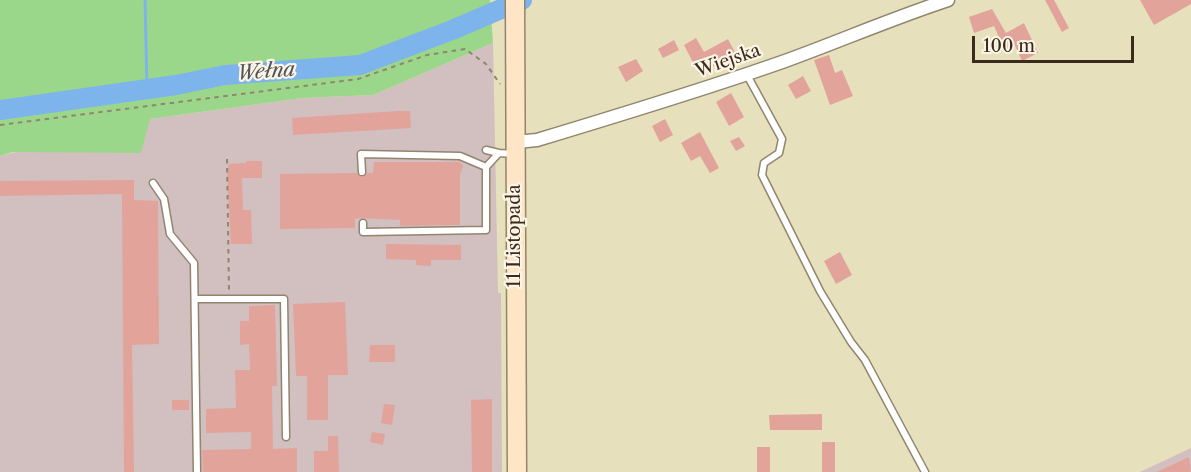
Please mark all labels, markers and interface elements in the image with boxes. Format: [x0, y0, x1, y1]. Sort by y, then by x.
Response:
scale bar [975, 24, 1137, 62]
text: 100 m [983, 35, 1035, 57]
street label: Wiejska [692, 40, 764, 82]
water label: Wełna [236, 58, 296, 86]
street label: 11 Listopada [504, 184, 526, 288]

